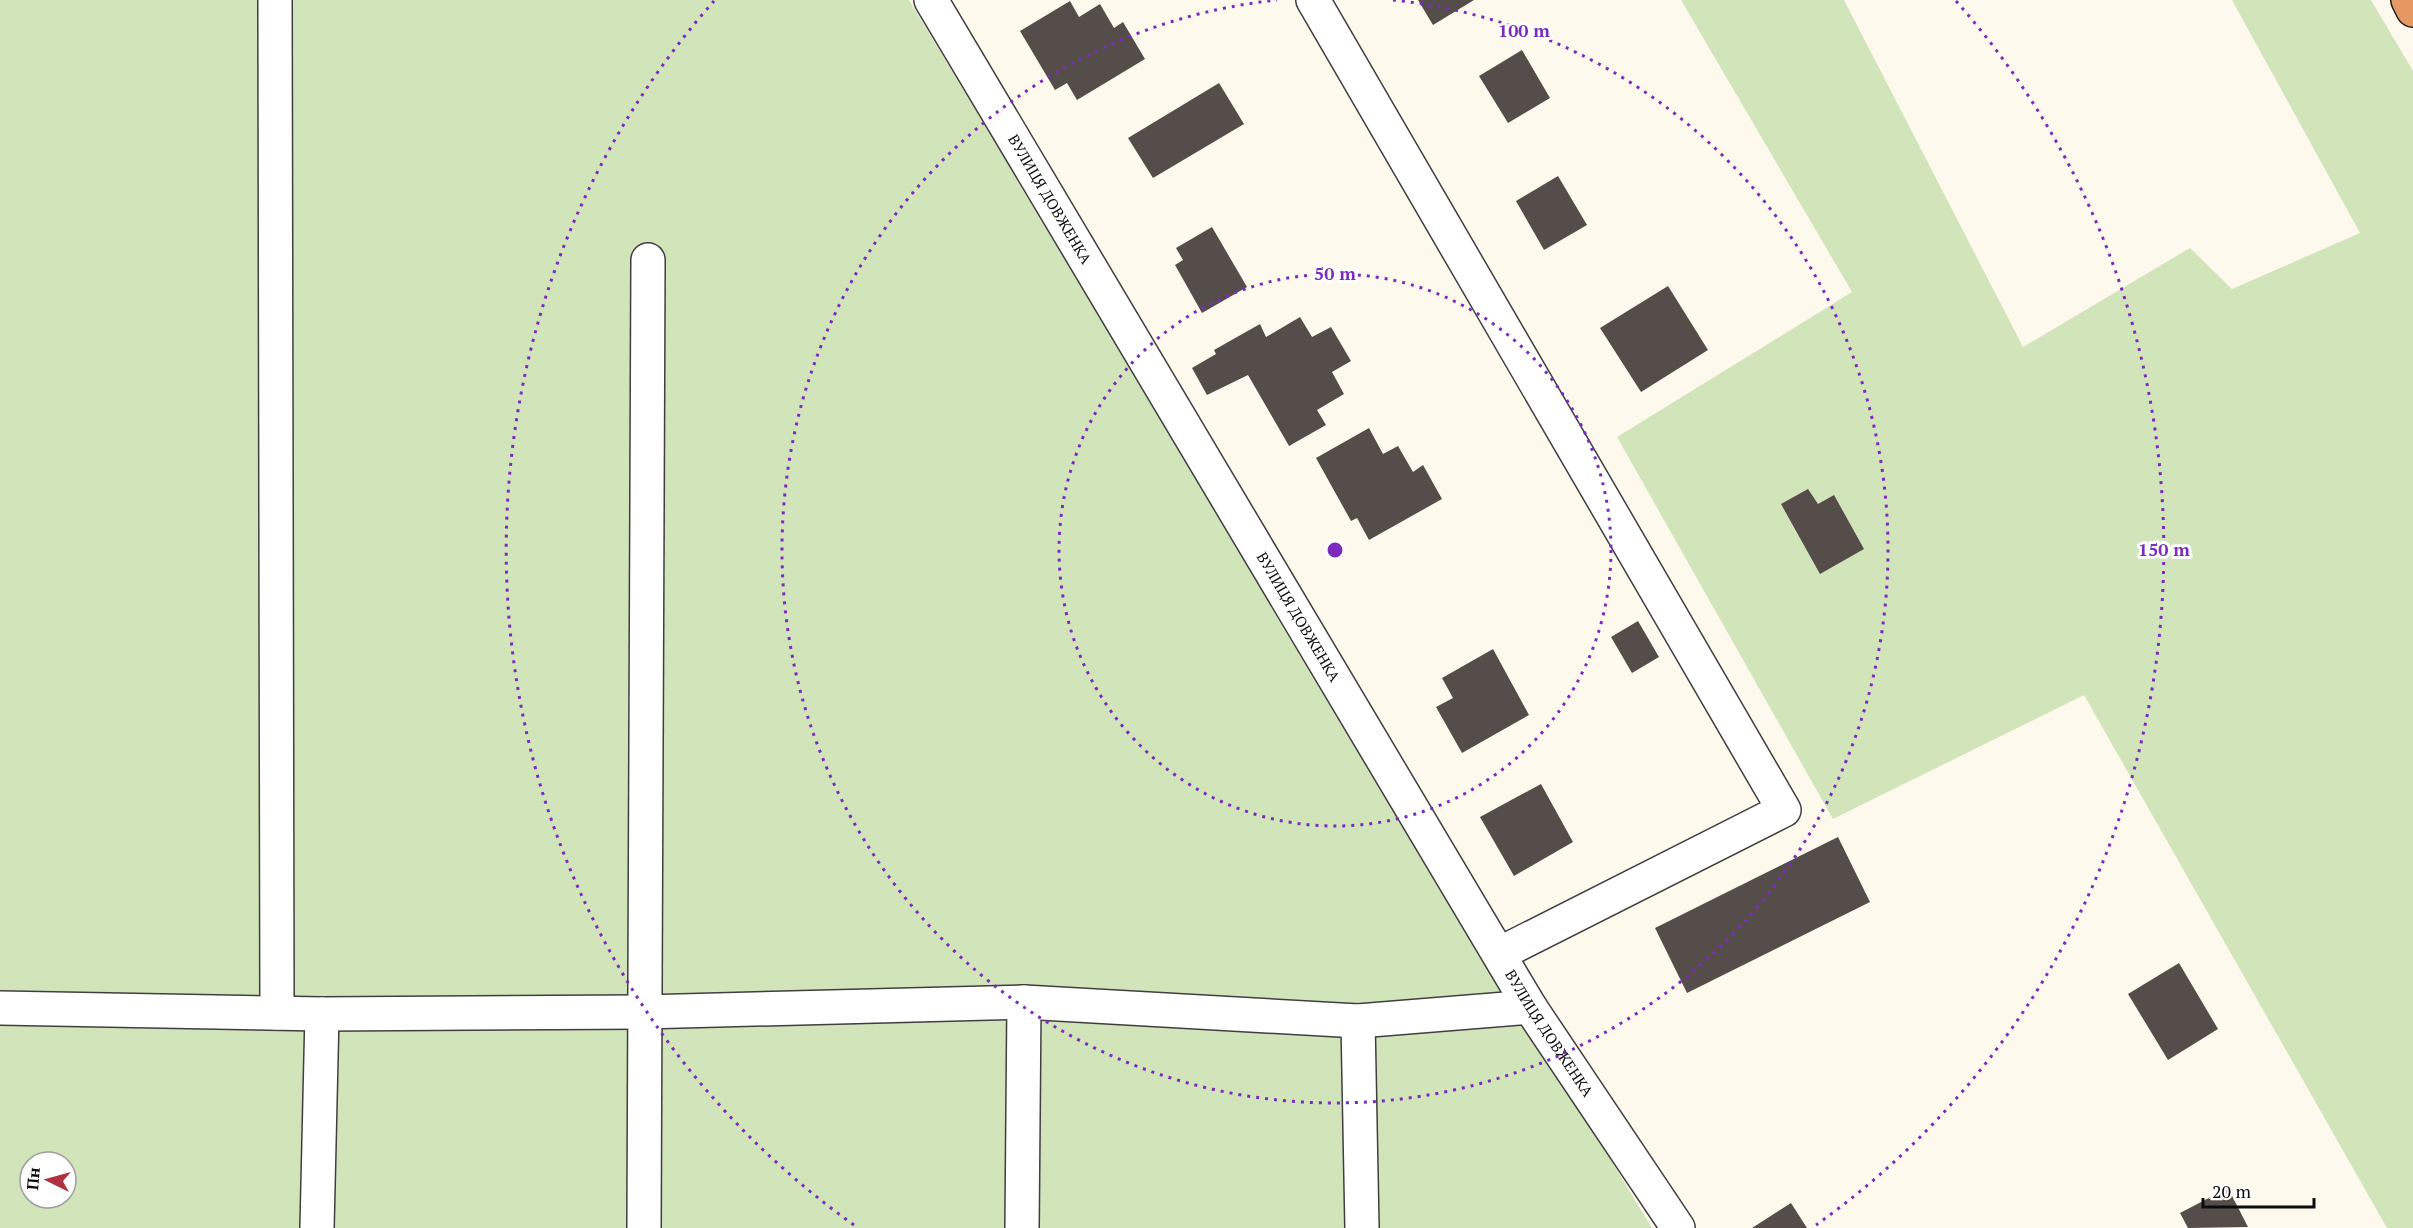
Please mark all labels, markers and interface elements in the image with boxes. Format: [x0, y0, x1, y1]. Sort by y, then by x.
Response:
text: 100 m [1498, 18, 1550, 42]
street label: ВУЛИЦЯ ДОВЖЕНКА [1004, 130, 1097, 268]
text: 50 m [1314, 261, 1356, 285]
text: 150 m [2138, 537, 2190, 561]
centre of rings [1325, 540, 1345, 560]
street label: ВУЛИЦЯ ДОВЖЕНКА [1253, 548, 1346, 686]
street label: ВУЛИЦЯ ДОВЖЕНКА [1501, 966, 1599, 1101]
north arrow [18, 1150, 78, 1210]
text: Пн [21, 1166, 45, 1191]
scale bar [2203, 1171, 2314, 1209]
text: 20 m [2212, 1179, 2252, 1203]

